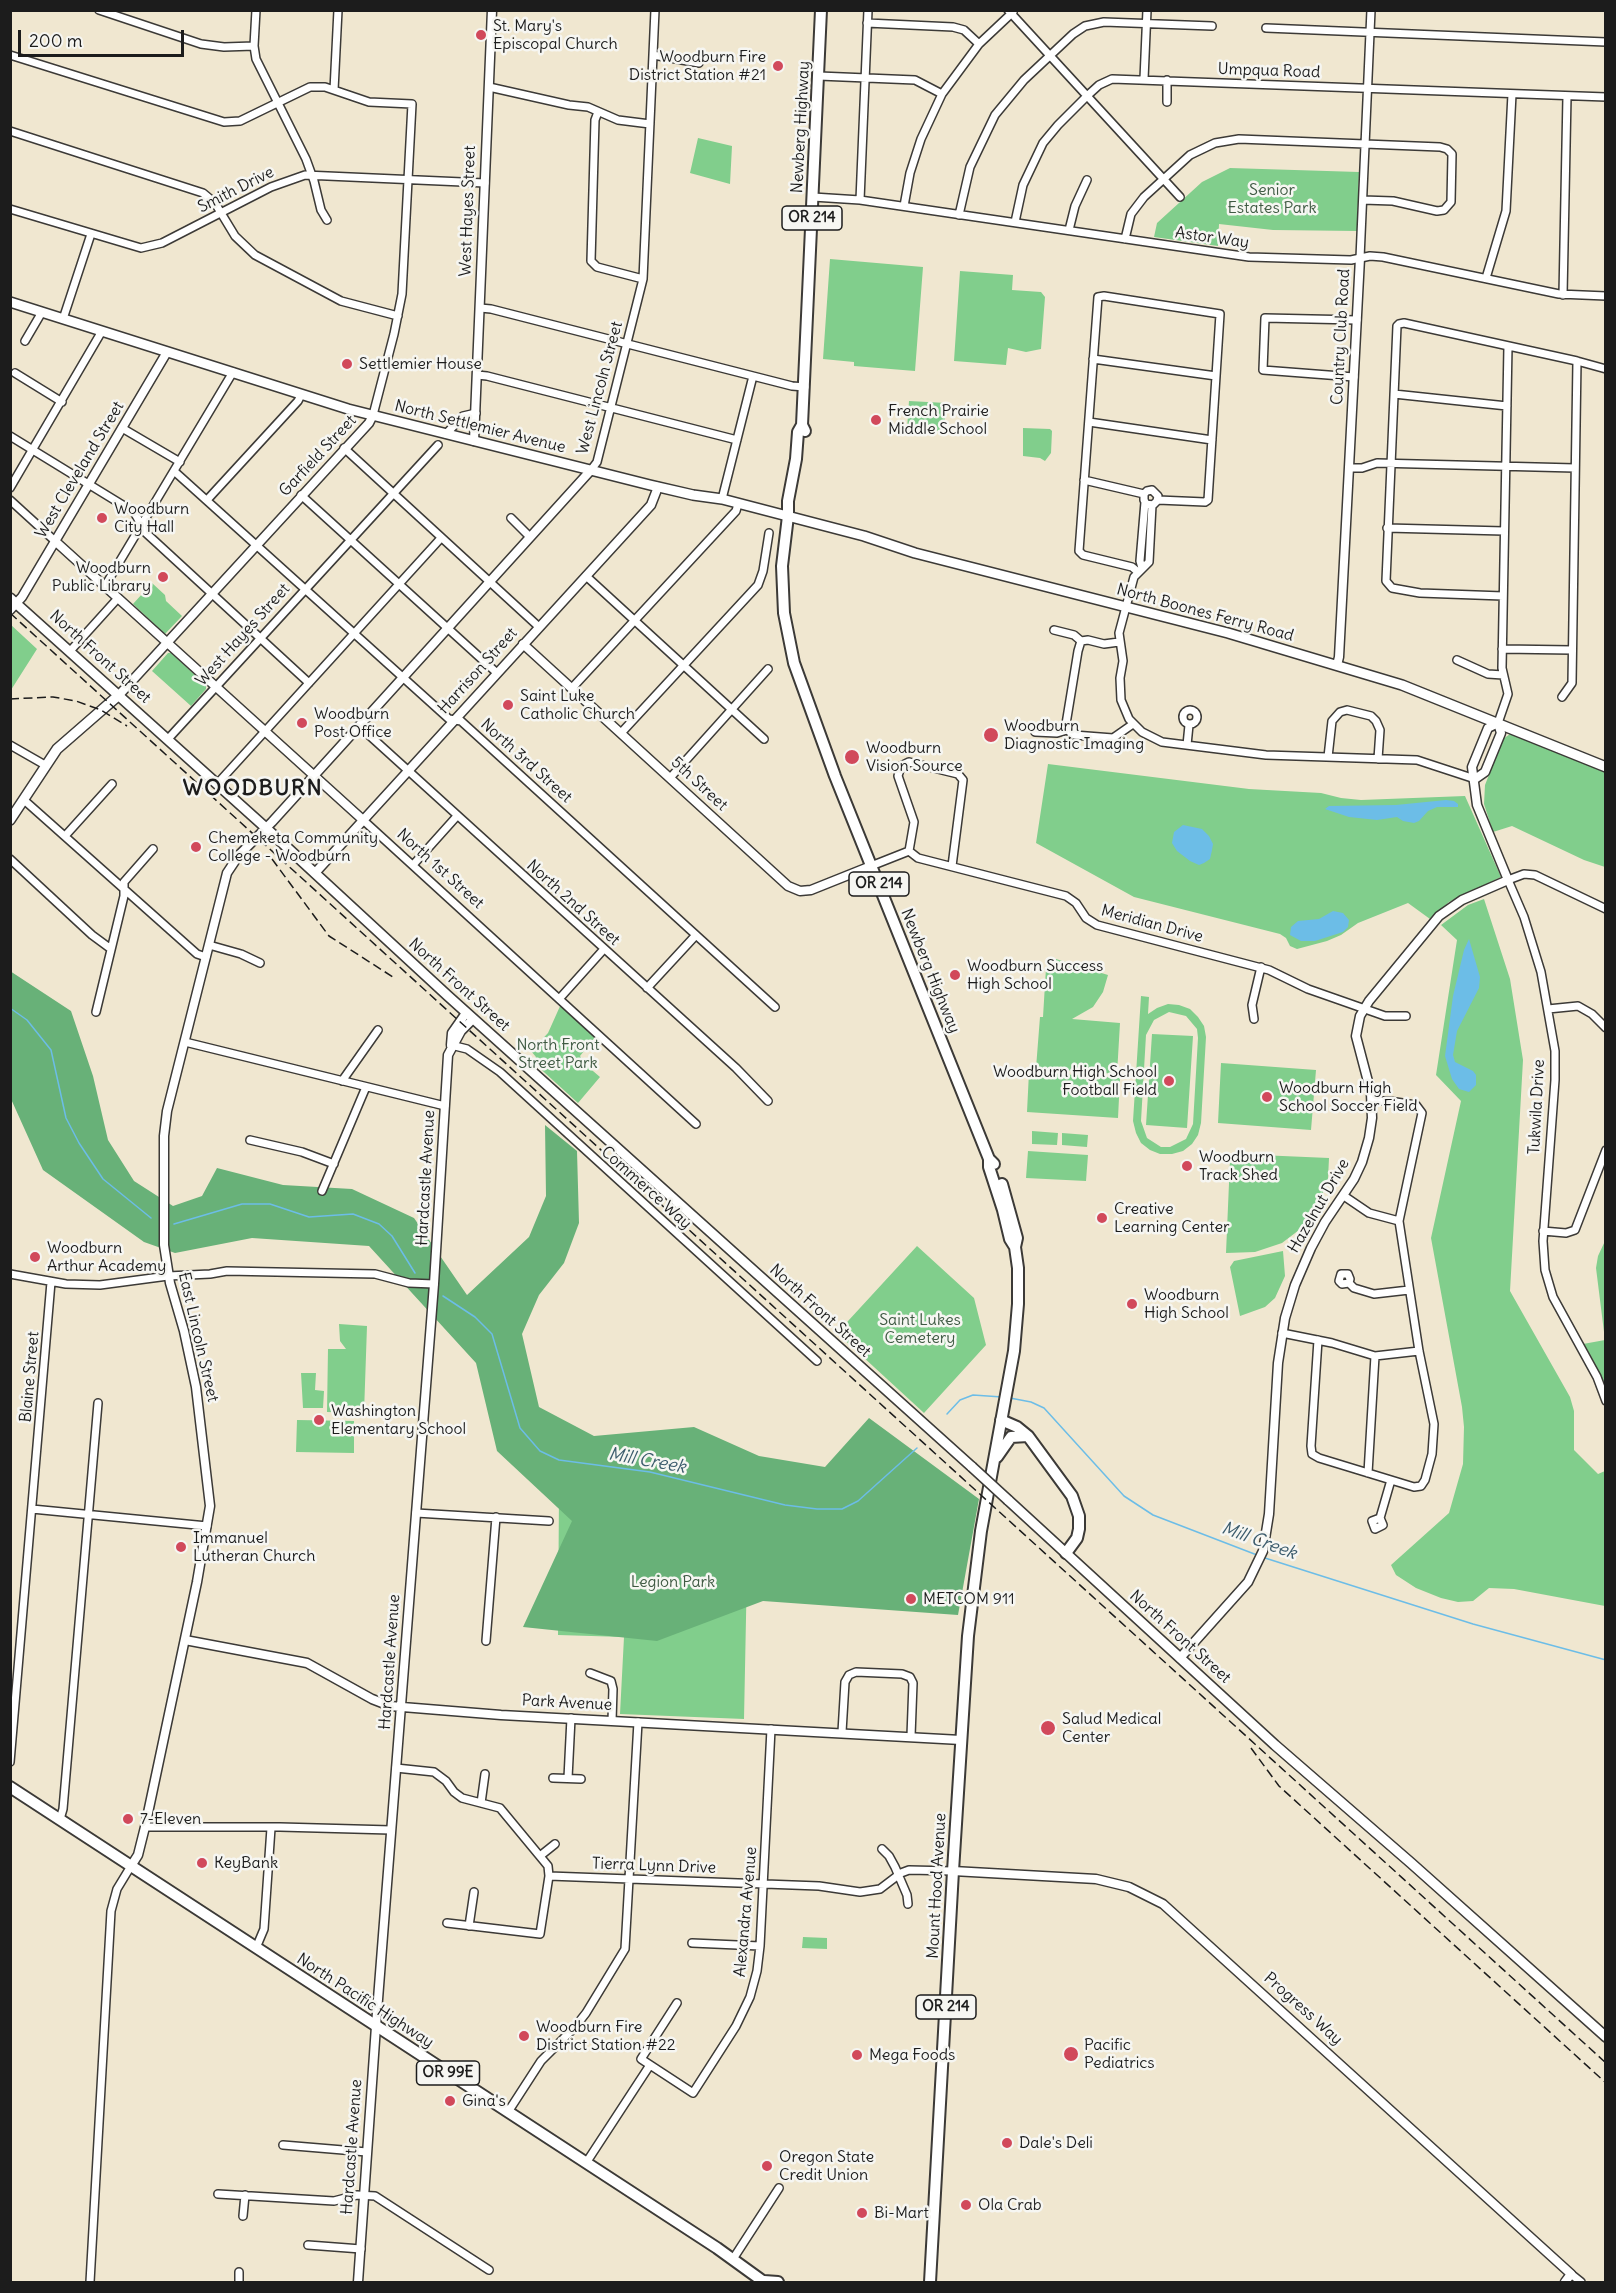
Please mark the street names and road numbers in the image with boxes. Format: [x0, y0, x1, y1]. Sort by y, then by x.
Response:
street label: Newberg Highway [788, 60, 814, 194]
street label: Umpqua Road [1217, 60, 1321, 82]
street label: West Hayes Street [456, 145, 480, 277]
street label: Smith Drive [195, 163, 277, 217]
road number: OR 214 [782, 206, 842, 230]
street label: Astor Way [1174, 223, 1250, 253]
street label: Country Club Road [1328, 268, 1354, 406]
street label: West Lincoln Street [573, 319, 627, 457]
street label: North Settlemier Avenue [392, 396, 568, 458]
street label: West Cleveland Street [32, 398, 128, 542]
street label: Garfield Street [275, 411, 361, 501]
street label: West Hayes Street [192, 580, 294, 690]
street label: North Boones Ferry Road [1114, 580, 1296, 646]
street label: North Front Street [45, 606, 155, 708]
street label: Harrison Street [434, 624, 522, 718]
street label: North 3rd Street [476, 715, 576, 807]
street label: 5th Street [667, 753, 731, 815]
street label: North 1st Street [393, 825, 487, 913]
street label: North 2nd Street [522, 856, 624, 950]
road number: OR 214 [849, 872, 909, 896]
street label: Meridian Drive [1099, 901, 1205, 947]
street label: Newberg Highway [896, 906, 964, 1036]
street label: North Front Street [404, 934, 514, 1036]
street label: Tukwila Drive [1525, 1059, 1549, 1155]
street label: Hardcastle Avenue [413, 1110, 439, 1246]
street label: Commerce Way [597, 1142, 695, 1234]
street label: Hazelnut Drive [1284, 1155, 1354, 1257]
street label: North Front Street [765, 1260, 875, 1362]
street label: East Lincoln Street [174, 1270, 222, 1404]
street label: Blaine Street [16, 1331, 44, 1423]
street label: North Front Street [1125, 1586, 1235, 1688]
street label: Hardcastle Avenue [376, 1594, 404, 1730]
street label: Park Avenue [521, 1691, 613, 1715]
street label: Mount Hood Avenue [924, 1813, 950, 1959]
street label: Alexandra Avenue [731, 1846, 761, 1978]
street label: Tierra Lynn Drive [592, 1854, 716, 1878]
street label: North Pacific Highway [293, 1950, 437, 2052]
street label: Progress Way [1260, 1969, 1346, 2049]
road number: OR 214 [916, 1995, 976, 2019]
road number: OR 99E [416, 2061, 480, 2085]
street label: Hardcastle Avenue [338, 2079, 366, 2215]

